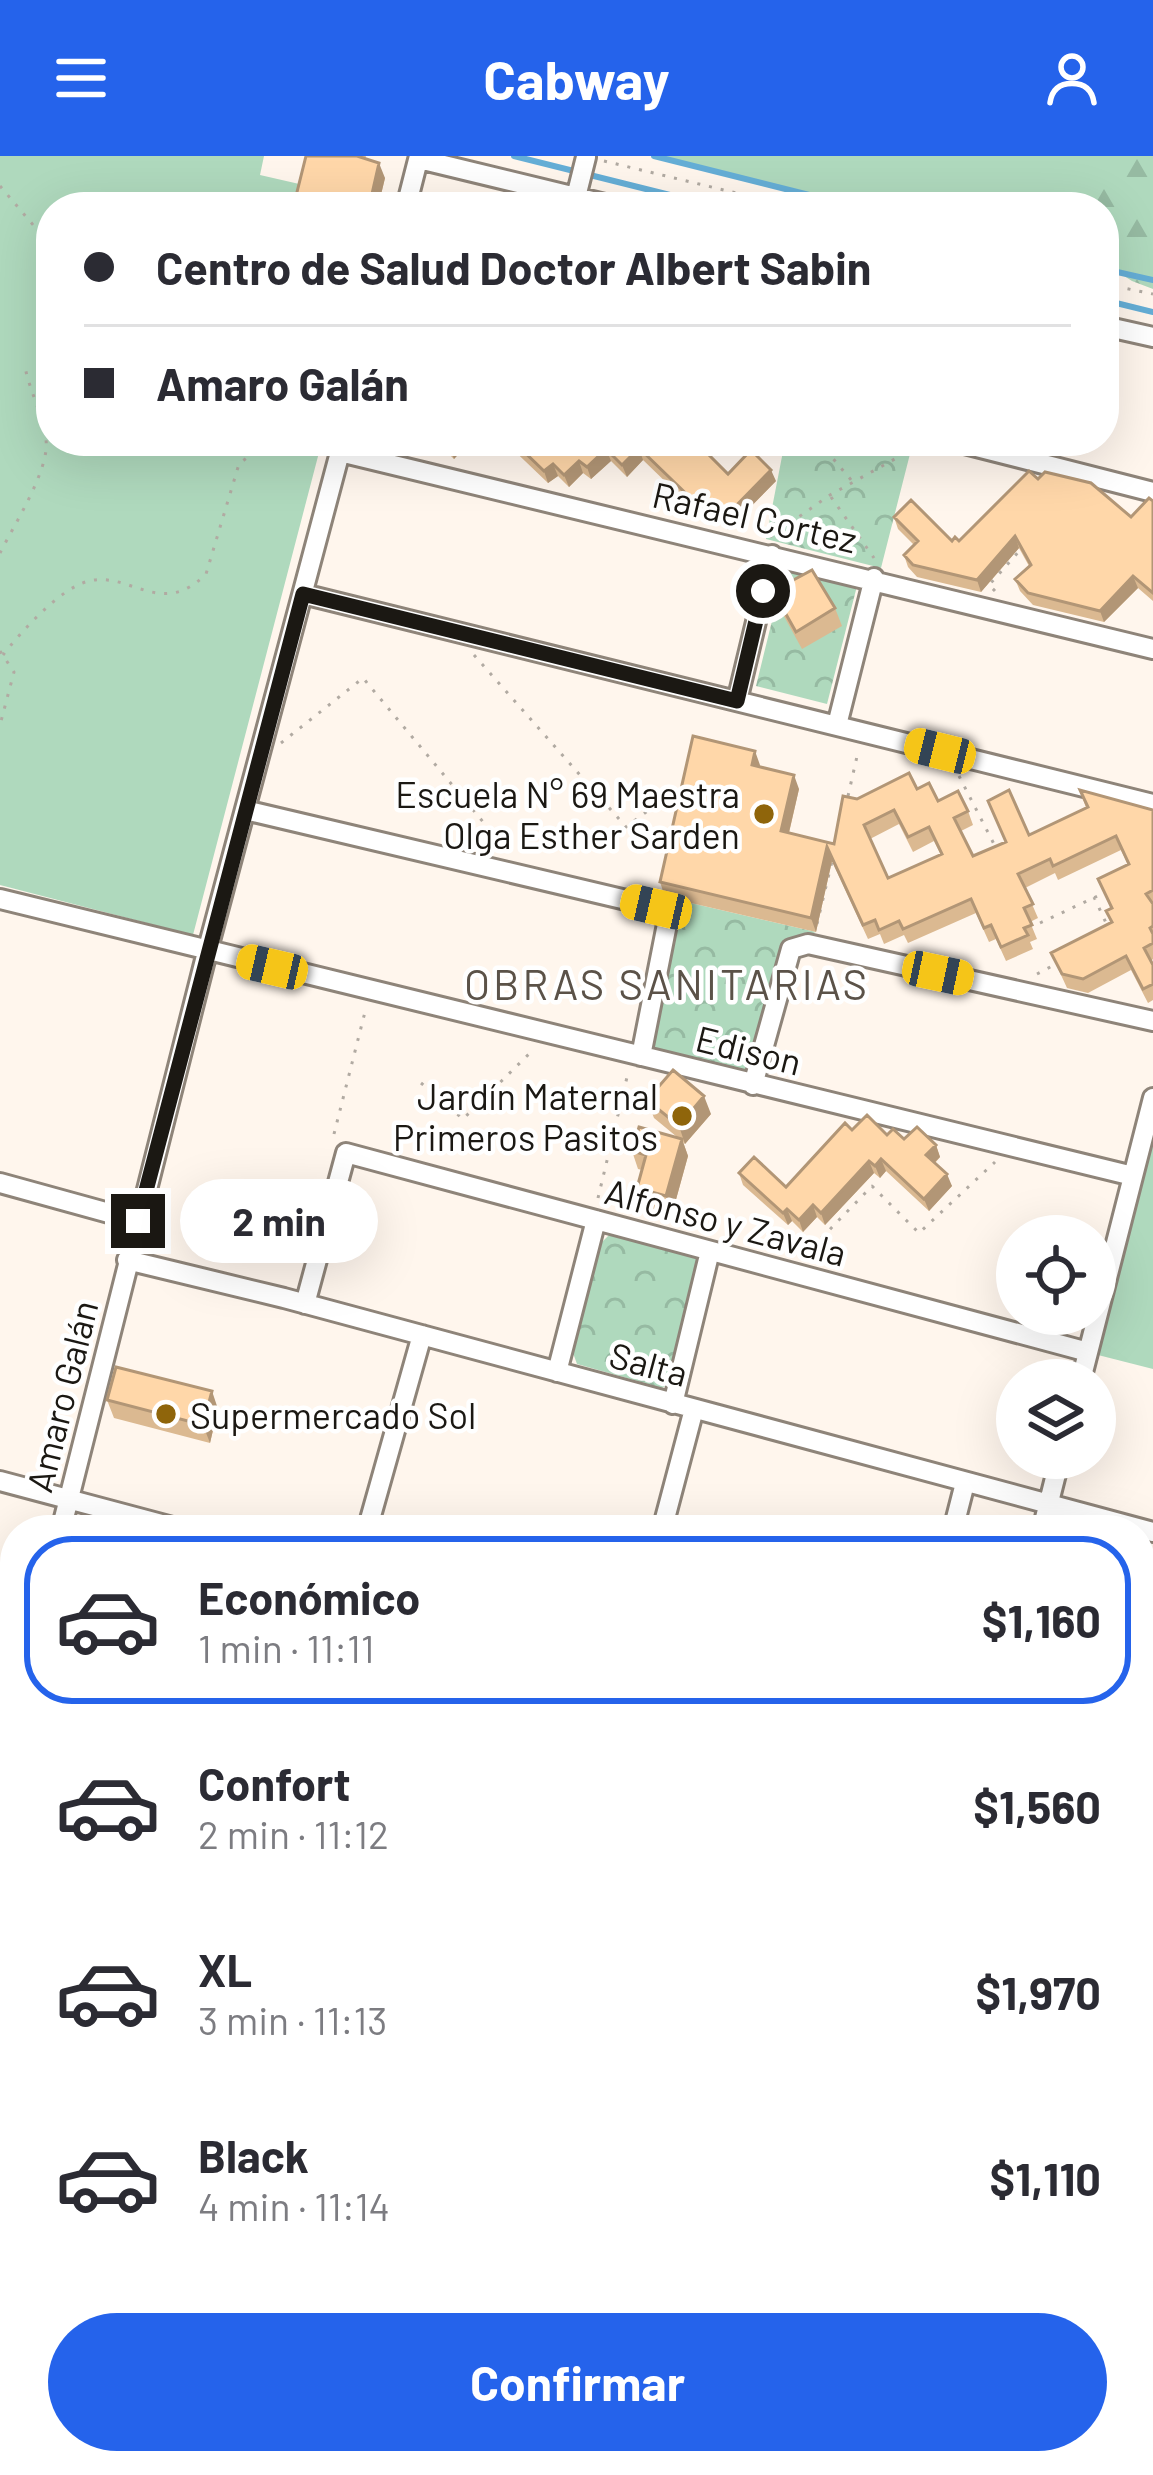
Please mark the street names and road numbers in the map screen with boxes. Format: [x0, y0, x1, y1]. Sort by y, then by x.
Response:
street label: Rafael Cortez [649, 472, 861, 560]
street label: Edison [692, 1015, 806, 1083]
street label: Alfonso y Zavala [601, 1168, 851, 1274]
street label: Amaro Galán [16, 1296, 106, 1496]
street label: Salta [605, 1332, 693, 1394]

